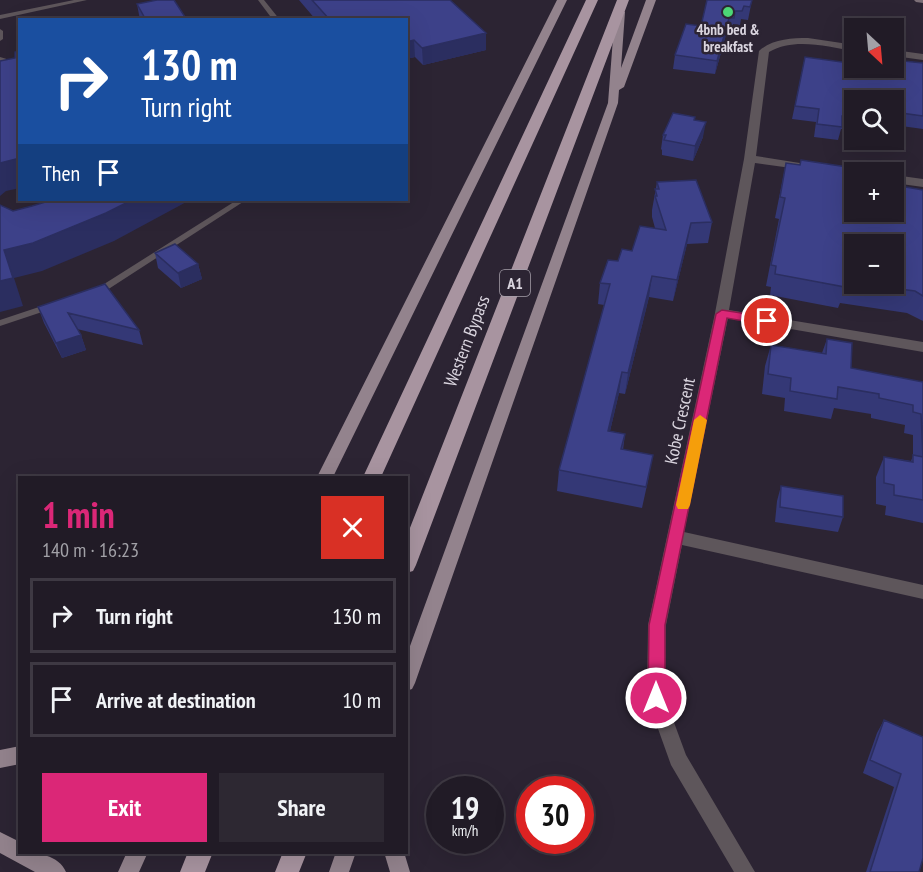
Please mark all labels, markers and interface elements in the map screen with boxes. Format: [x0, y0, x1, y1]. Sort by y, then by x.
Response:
marker: 4bnb bed & breakfast [721, 5, 735, 19]
north arrow [844, 18, 904, 78]
map controls [844, 18, 904, 294]
place label: 4bnb bed & breakfast [696, 20, 760, 56]
text: 130 m [141, 37, 238, 92]
icon: right [42, 42, 120, 120]
text: Turn right [141, 90, 232, 124]
button: search [844, 90, 904, 150]
icon: arrive [92, 156, 125, 189]
text: Then [42, 159, 80, 187]
button: + [844, 162, 904, 222]
button: − [844, 234, 904, 294]
road number: A1 [500, 270, 530, 296]
street label: Western Bypass [439, 292, 495, 390]
pin [741, 295, 792, 346]
icon: arrive [750, 304, 783, 337]
street label: Kobe Crescent [659, 375, 700, 466]
text: 1 min [42, 491, 115, 538]
button: close [321, 496, 384, 559]
text: 140 m · 16:23 [42, 537, 139, 563]
icon: right [45, 599, 78, 632]
text: Turn right [96, 602, 173, 630]
text: 130 m [332, 602, 381, 630]
position arrow [624, 666, 688, 730]
icon: arrive [45, 683, 78, 716]
text: Arrive at destination [96, 686, 256, 714]
text: 10 m [342, 686, 381, 714]
button: Exit [42, 773, 207, 842]
button: Share [219, 773, 384, 842]
speed limit sign: 30 [516, 776, 594, 854]
text: 19 [451, 788, 479, 827]
text: km/h [452, 821, 478, 840]

